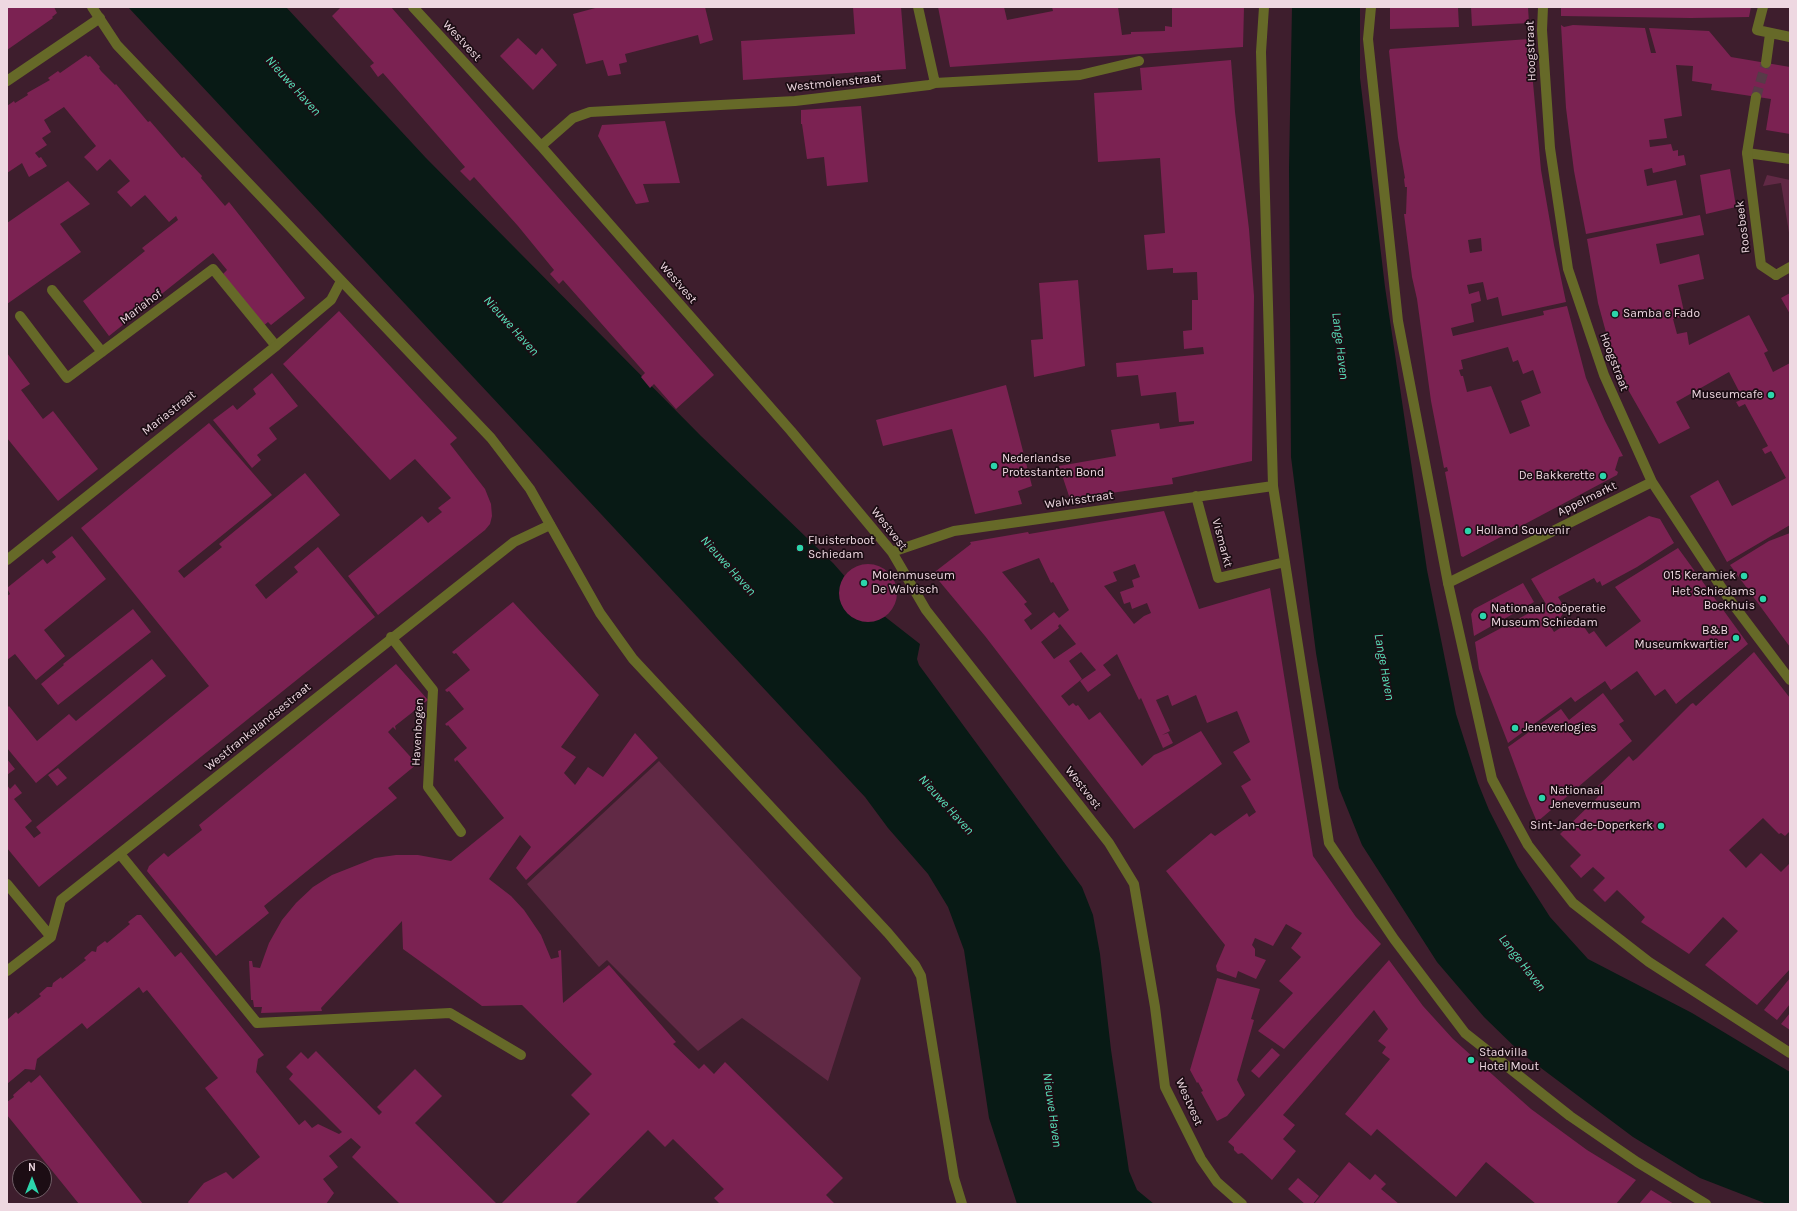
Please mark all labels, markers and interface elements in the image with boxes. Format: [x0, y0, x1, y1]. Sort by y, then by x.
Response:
street label: Westvest [440, 18, 484, 64]
street label: Hoogstraat [1523, 20, 1539, 82]
water label: Nieuwe Haven [262, 53, 324, 119]
street label: Westmolenstraat [786, 71, 882, 95]
street label: Roosbeek [1733, 200, 1753, 254]
street label: Westvest [656, 259, 700, 307]
street label: Mariahof [117, 286, 165, 328]
water label: Nieuwe Haven [480, 293, 542, 359]
place label: Samba e Fado [1623, 307, 1700, 321]
marker: Samba e Fado [1610, 309, 1620, 319]
water label: Lange Haven [1328, 311, 1352, 381]
street label: Hoogstraat [1596, 331, 1632, 393]
street label: Mariastraat [139, 388, 199, 438]
place label: Museumcafe [1692, 388, 1763, 402]
marker: Museumcafe [1766, 390, 1776, 400]
place label: Nederlandse Protestanten Bond [1002, 452, 1104, 480]
marker: Nederlandse Protestanten Bond [989, 461, 999, 471]
place label: De Bakkerette [1519, 469, 1595, 483]
marker: De Bakkerette [1598, 471, 1608, 481]
street label: Appelmarkt [1555, 479, 1619, 519]
street label: Walvisstraat [1044, 488, 1114, 512]
street label: Westvest [868, 505, 910, 553]
street label: Vismarkt [1209, 517, 1235, 569]
place label: Holland Souvenir [1476, 524, 1570, 538]
marker: Holland Souvenir [1463, 526, 1473, 536]
water label: Nieuwe Haven [697, 533, 759, 599]
place label: Fluisterboot Schiedam [808, 534, 875, 562]
marker: Fluisterboot Schiedam [795, 543, 805, 553]
place label: Molenmuseum De Walvisch [872, 569, 955, 597]
place label: 015 Keramiek [1663, 569, 1736, 583]
marker: 015 Keramiek [1739, 571, 1749, 581]
marker: Molenmuseum De Walvisch [859, 578, 869, 588]
place label: Het Schiedams Boekhuis [1672, 585, 1755, 613]
marker: Het Schiedams Boekhuis [1758, 594, 1768, 604]
place label: Nationaal Coöperatie Museum Schiedam [1491, 602, 1606, 630]
marker: Nationaal Coöperatie Museum Schiedam [1478, 611, 1488, 621]
place label: B&B Museumkwartier [1635, 624, 1728, 652]
water label: Lange Haven [1370, 632, 1398, 702]
marker: B&B Museumkwartier [1731, 633, 1741, 643]
street label: Westfrankelandsestraat [202, 680, 314, 774]
street label: Havenbogen [409, 698, 427, 766]
place label: Jeneverlogies [1523, 721, 1597, 735]
marker: Jeneverlogies [1510, 723, 1520, 733]
street label: Westvest [1062, 764, 1104, 812]
water label: Nieuwe Haven [915, 772, 977, 838]
place label: Nationaal Jenevermuseum [1550, 784, 1640, 812]
marker: Nationaal Jenevermuseum [1537, 793, 1547, 803]
place label: Sint-Jan-de-Doperkerk [1530, 819, 1653, 833]
marker: Sint-Jan-de-Doperkerk [1656, 821, 1666, 831]
water label: Lange Haven [1495, 931, 1549, 995]
place label: Stadvilla Hotel Mout [1479, 1046, 1539, 1074]
marker: Stadvilla Hotel Mout [1466, 1055, 1476, 1065]
water label: Nieuwe Haven [1039, 1072, 1065, 1148]
street label: Westvest [1172, 1076, 1206, 1128]
north arrow [12, 1159, 52, 1199]
text: N [28, 1161, 36, 1174]

